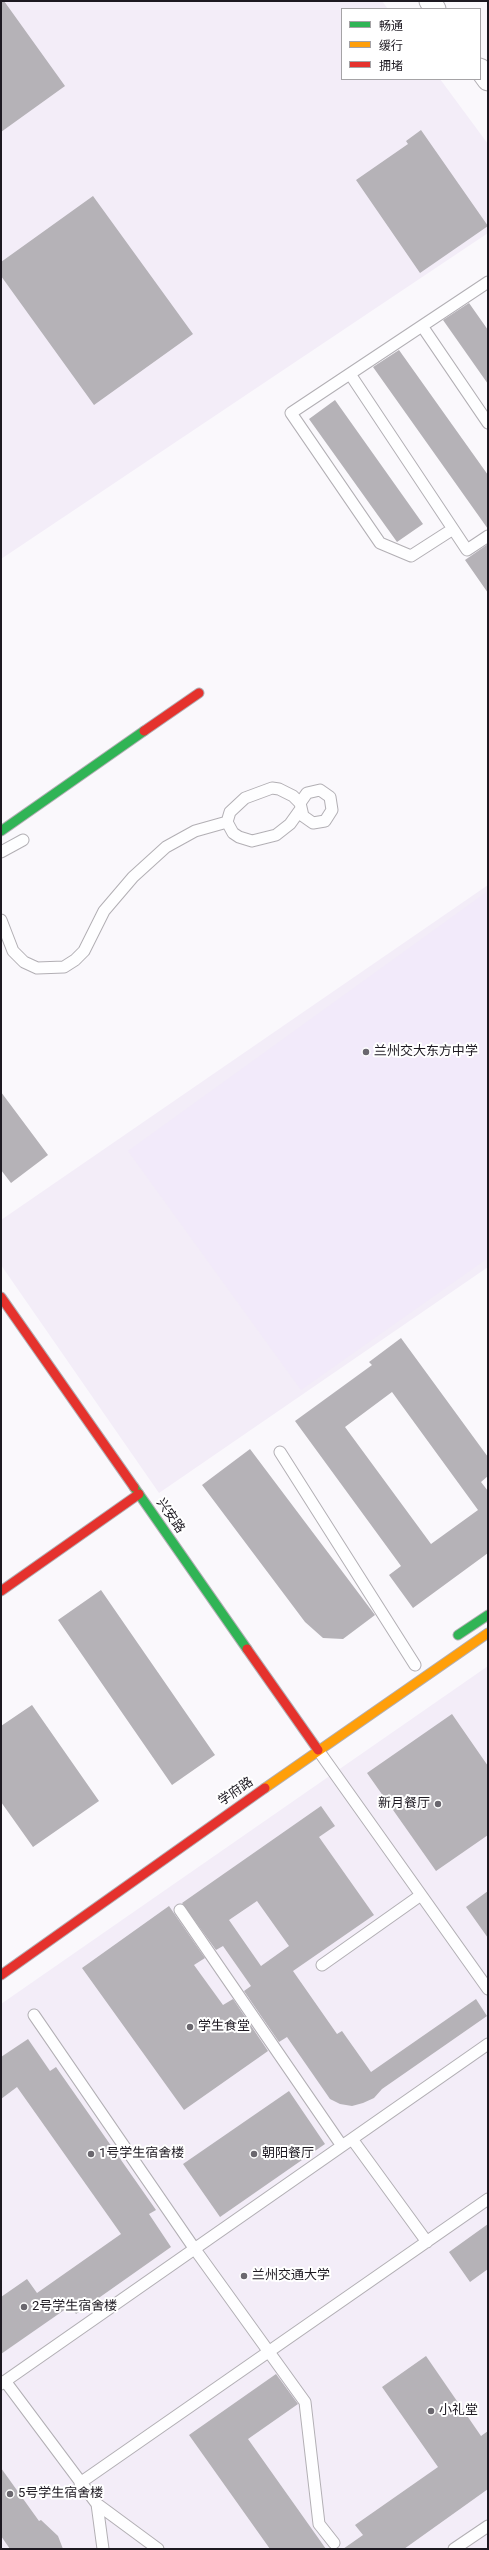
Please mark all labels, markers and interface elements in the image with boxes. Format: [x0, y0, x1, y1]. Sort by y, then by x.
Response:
legend [341, 8, 481, 80]
text: 畅通 [379, 19, 403, 33]
text: 缓行 [379, 39, 403, 53]
text: 拥堵 [379, 59, 403, 73]
place label: 兰州交大东方中学 [374, 1044, 478, 1060]
marker: 兰州交大东方中学 [361, 1047, 371, 1057]
street label: 兴安路 [152, 1496, 188, 1536]
street label: 学府路 [216, 1774, 256, 1810]
place label: 新月餐厅 [378, 1796, 430, 1812]
marker: 新月餐厅 [433, 1799, 443, 1809]
place label: 学生食堂 [198, 2019, 250, 2035]
marker: 学生食堂 [185, 2022, 195, 2032]
place label: 1号学生宿舍楼 [99, 2146, 184, 2162]
place label: 朝阳餐厅 [262, 2146, 314, 2162]
marker: 1号学生宿舍楼 [86, 2149, 96, 2159]
marker: 朝阳餐厅 [249, 2149, 259, 2159]
place label: 兰州交通大学 [252, 2268, 330, 2284]
marker: 兰州交通大学 [239, 2271, 249, 2281]
place label: 2号学生宿舍楼 [32, 2299, 117, 2315]
marker: 2号学生宿舍楼 [19, 2302, 29, 2312]
place label: 小礼堂 [439, 2403, 478, 2419]
marker: 小礼堂 [426, 2406, 436, 2416]
place label: 5号学生宿舍楼 [18, 2486, 103, 2502]
marker: 5号学生宿舍楼 [5, 2489, 15, 2499]

